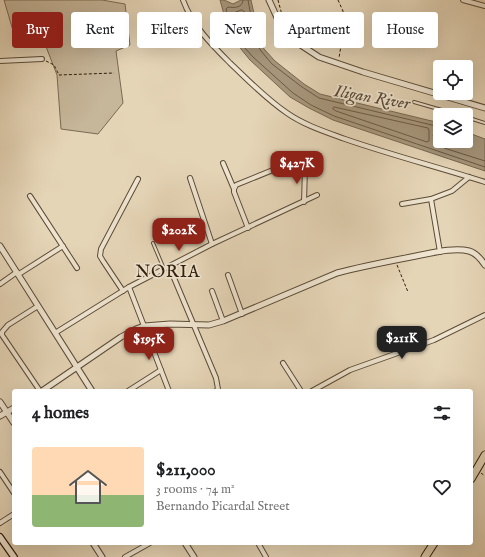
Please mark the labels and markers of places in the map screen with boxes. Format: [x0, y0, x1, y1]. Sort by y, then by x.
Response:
pin: $427K [269, 151, 325, 185]
pin: $202K [151, 218, 207, 252]
pin: $211K [374, 326, 430, 360]
pin: $195K [121, 327, 177, 361]

